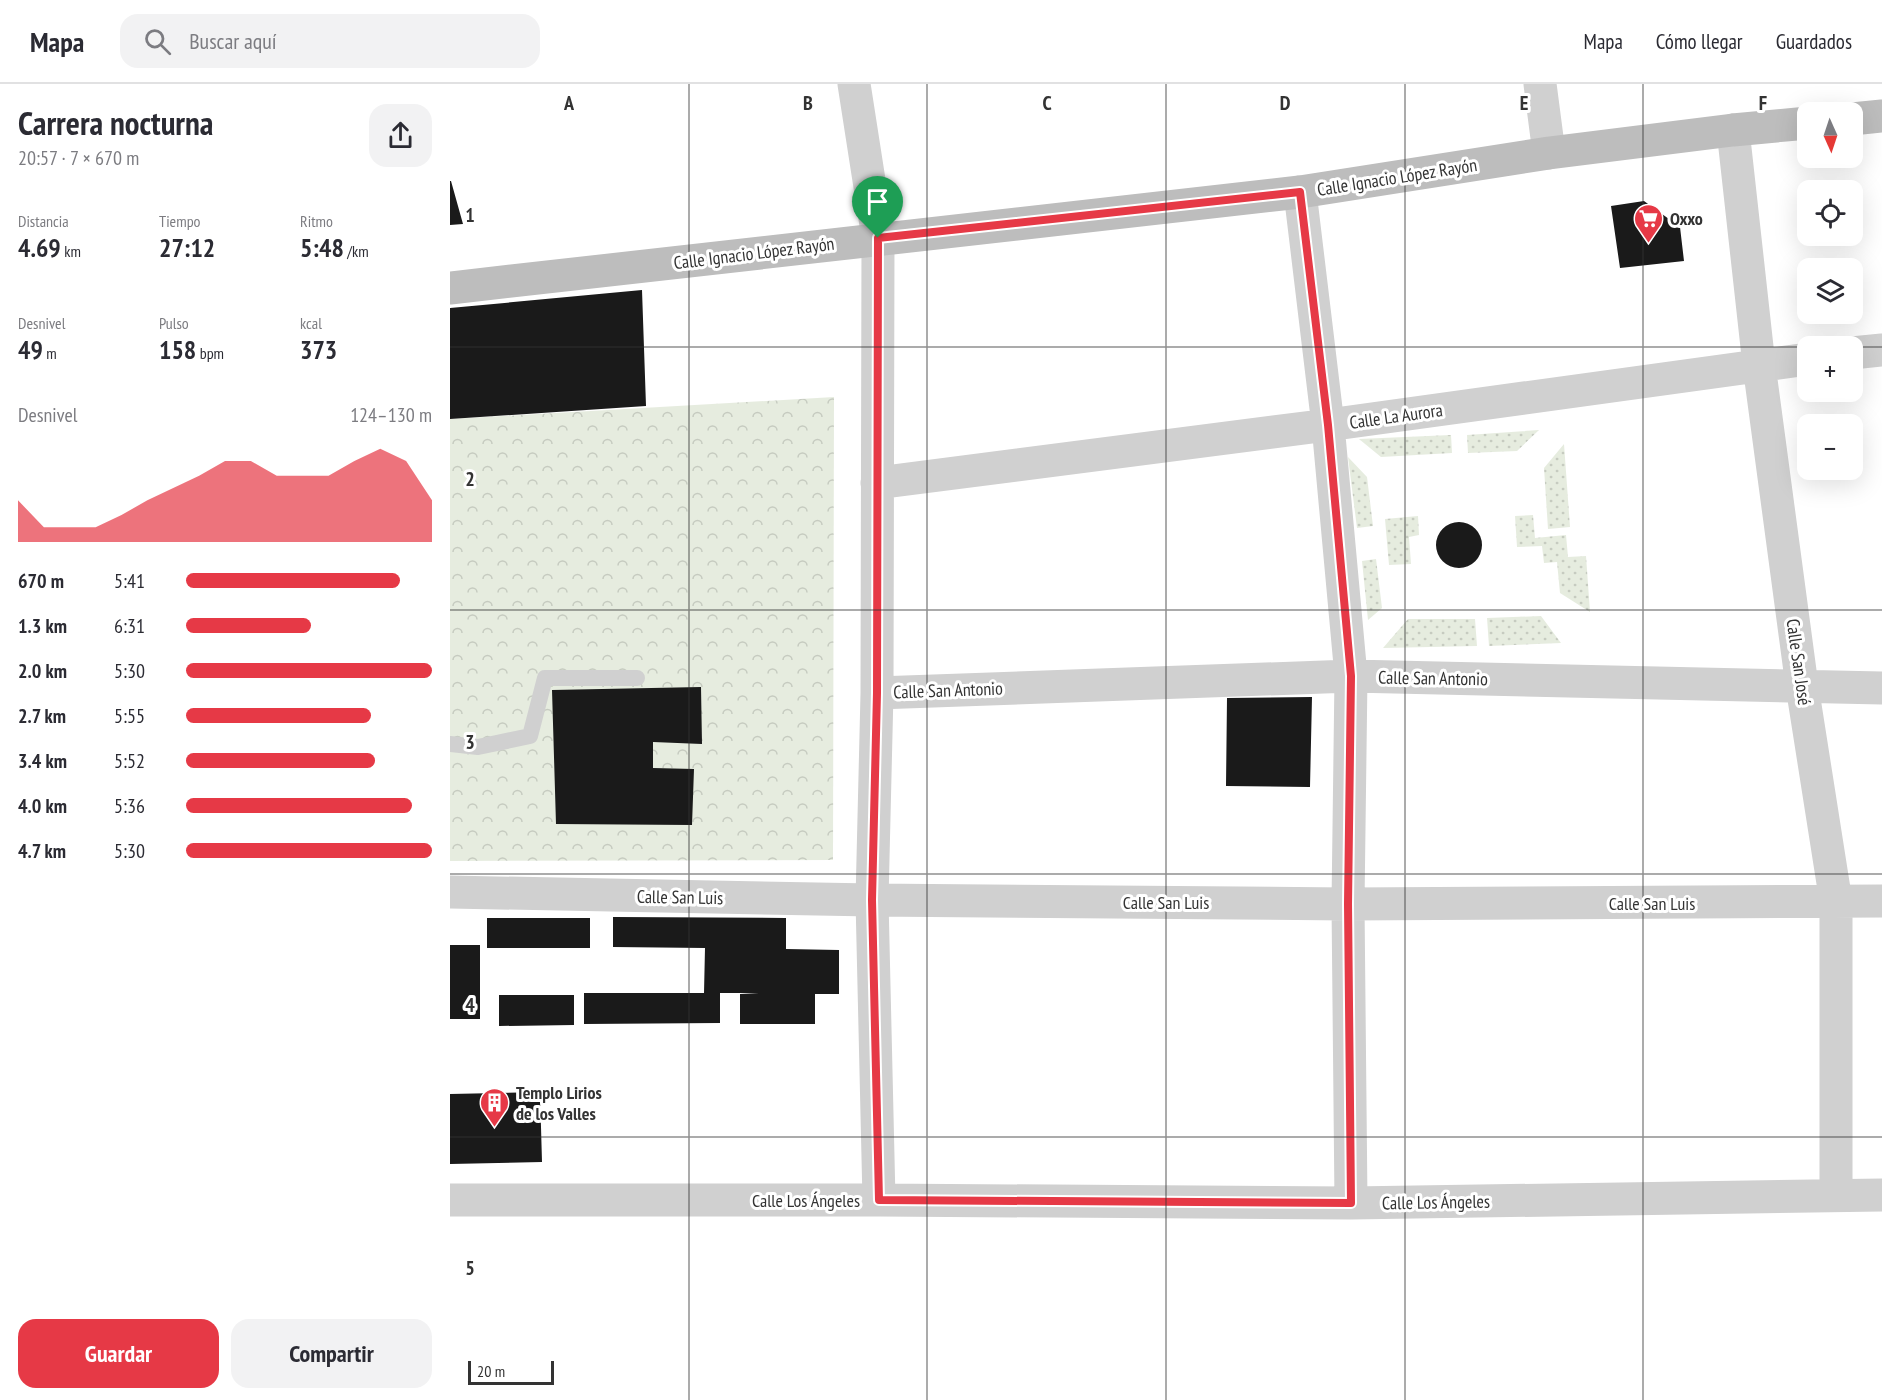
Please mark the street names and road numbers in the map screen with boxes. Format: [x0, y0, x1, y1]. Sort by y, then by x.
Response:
street label: Calle Ignacio López Rayón [1315, 153, 1479, 201]
street label: Calle Ignacio López Rayón [672, 232, 836, 274]
street label: Calle La Aurora [1348, 398, 1444, 434]
street label: Calle San José [1782, 617, 1816, 707]
street label: Calle San Antonio [1378, 666, 1488, 690]
street label: Calle San Antonio [893, 677, 1003, 703]
street label: Calle San Luis [637, 885, 723, 909]
street label: Calle San Luis [1123, 891, 1209, 914]
street label: Calle San Luis [1609, 892, 1695, 915]
street label: Calle Los Ángeles [752, 1189, 860, 1212]
street label: Calle Los Ángeles [1382, 1190, 1490, 1214]

